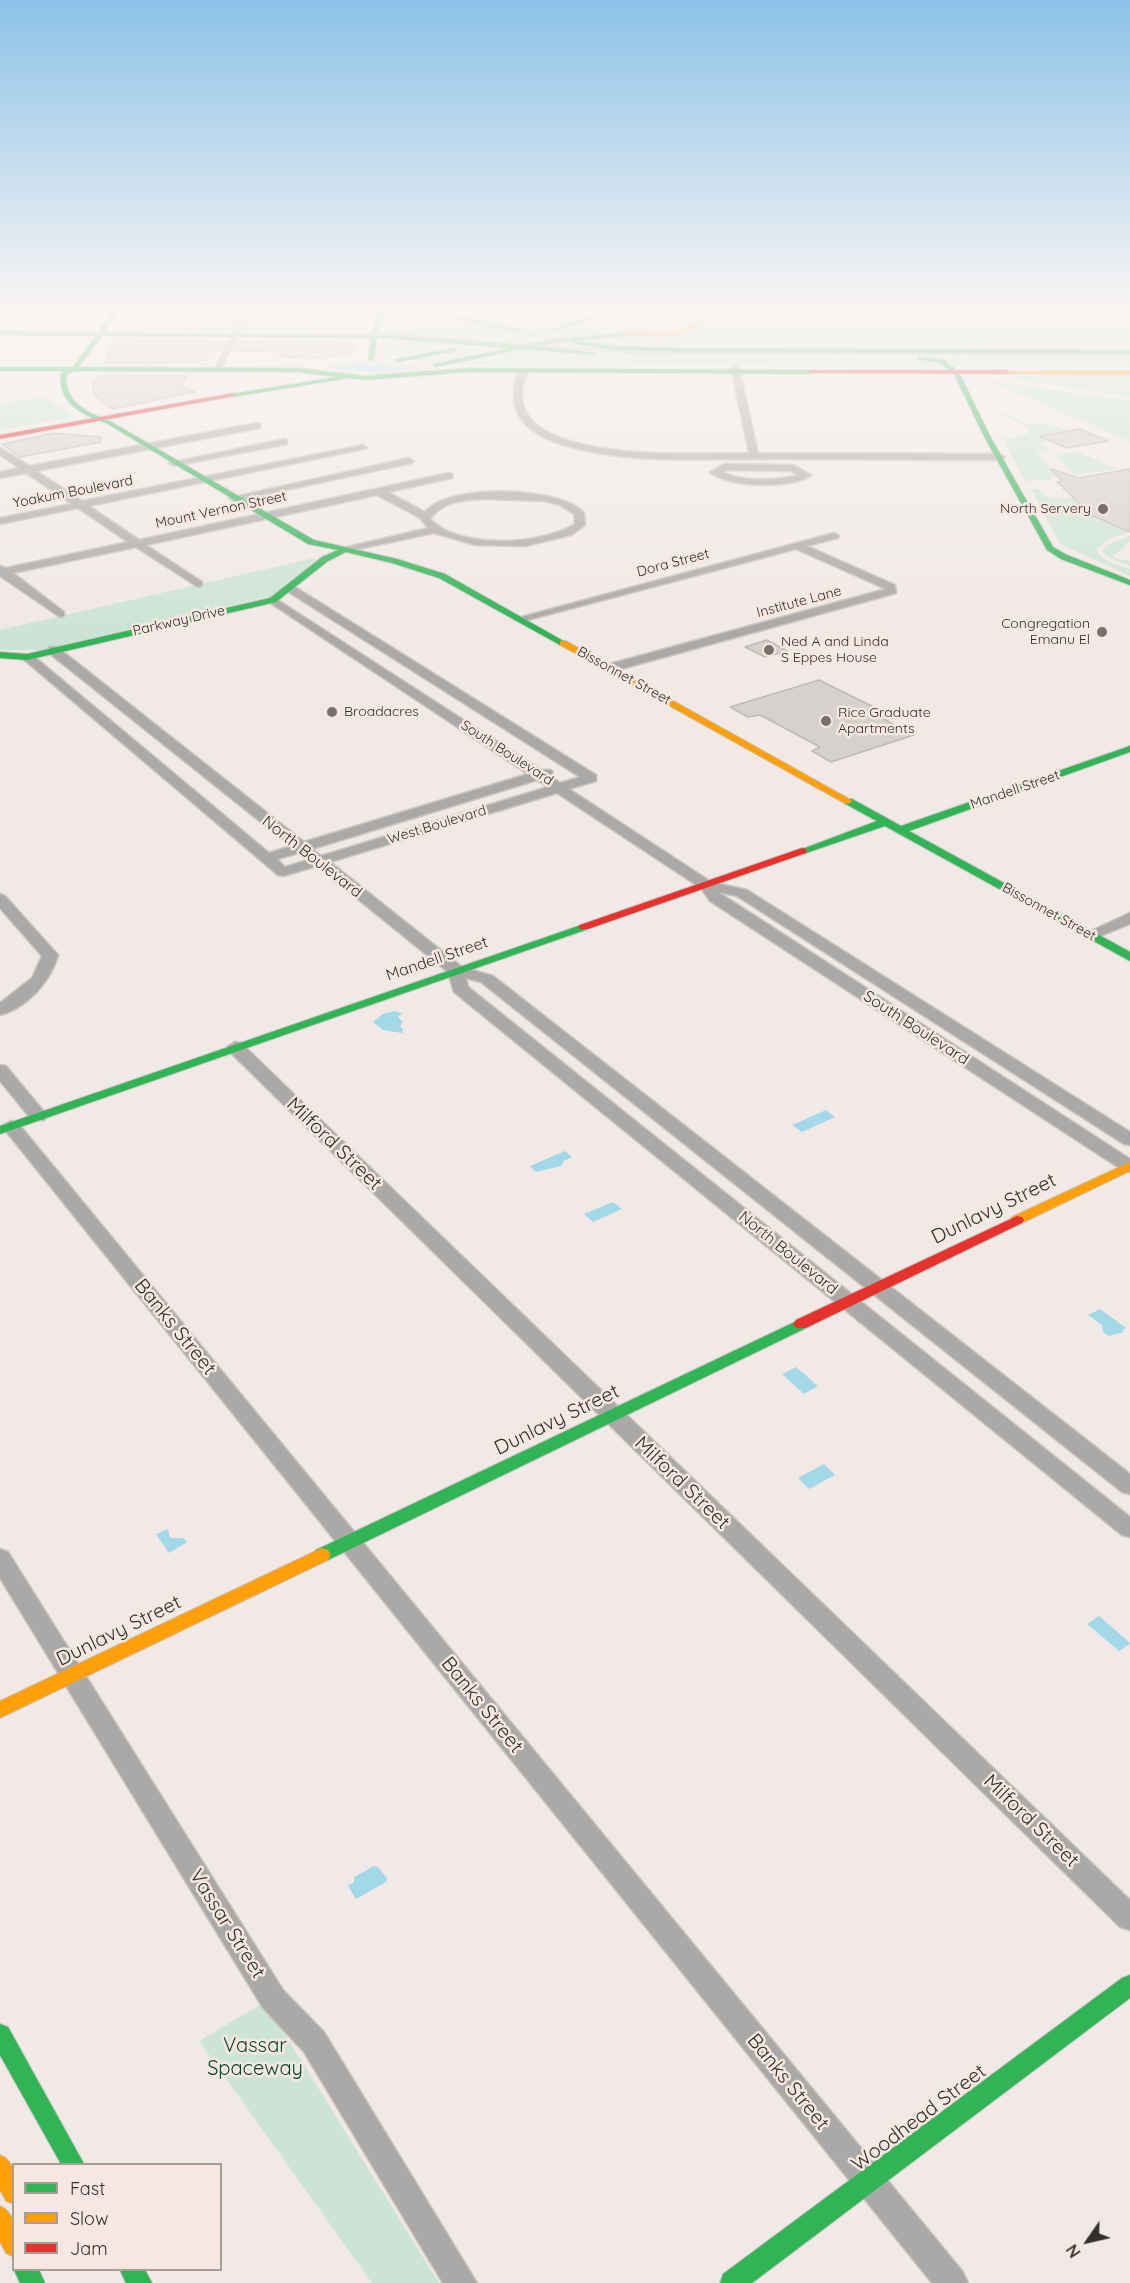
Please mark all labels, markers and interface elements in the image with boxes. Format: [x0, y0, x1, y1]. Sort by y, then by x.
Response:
street label: Yoakum Boulevard [11, 472, 135, 512]
street label: Mount Vernon Street [154, 488, 288, 532]
place label: North Servery [1000, 501, 1091, 517]
marker: North Servery [1096, 502, 1110, 516]
street label: Dora Street [635, 545, 711, 581]
street label: Institute Lane [755, 583, 843, 621]
street label: Parkway Drive [131, 602, 227, 640]
place label: Congregation Emanu El [1001, 616, 1090, 648]
marker: Congregation Emanu El [1095, 625, 1109, 639]
place label: Ned A and Linda S Eppes House [781, 634, 889, 666]
street label: Bissonnet Street [574, 643, 674, 709]
marker: Ned A and Linda S Eppes House [762, 643, 776, 657]
place label: Broadacres [344, 704, 419, 720]
marker: Broadacres [325, 705, 339, 719]
place label: Rice Graduate Apartments [838, 705, 931, 738]
marker: Rice Graduate Apartments [819, 714, 833, 728]
street label: South Boulevard [458, 717, 556, 789]
street label: Mandell Street [968, 767, 1062, 813]
street label: West Boulevard [386, 802, 488, 848]
street label: North Boulevard [258, 812, 366, 902]
street label: Bissonnet Street [999, 879, 1099, 945]
street label: Mandell Street [384, 933, 490, 985]
street label: South Boulevard [860, 987, 972, 1069]
street label: Milford Street [281, 1092, 387, 1196]
street label: Dunlavy Street [928, 1168, 1060, 1250]
street label: North Boulevard [735, 1207, 841, 1299]
street label: Banks Street [129, 1274, 221, 1380]
street label: Dunlavy Street [491, 1379, 623, 1461]
street label: Milford Street [629, 1431, 735, 1535]
street label: Dunlavy Street [53, 1590, 185, 1672]
street label: Banks Street [436, 1652, 528, 1758]
street label: Milford Street [978, 1769, 1084, 1873]
street label: Vassar Street [184, 1865, 270, 1983]
street label: Banks Street [742, 2029, 834, 2135]
park label: Vassar Spaceway [207, 2034, 303, 2081]
street label: Woodhead Street [847, 2060, 991, 2176]
legend [12, 2163, 222, 2271]
text: Fast [70, 2177, 105, 2200]
text: Slow [70, 2207, 108, 2230]
north arrow [1058, 2211, 1118, 2271]
text: Jam [70, 2237, 108, 2260]
text: N [1062, 2241, 1085, 2262]

